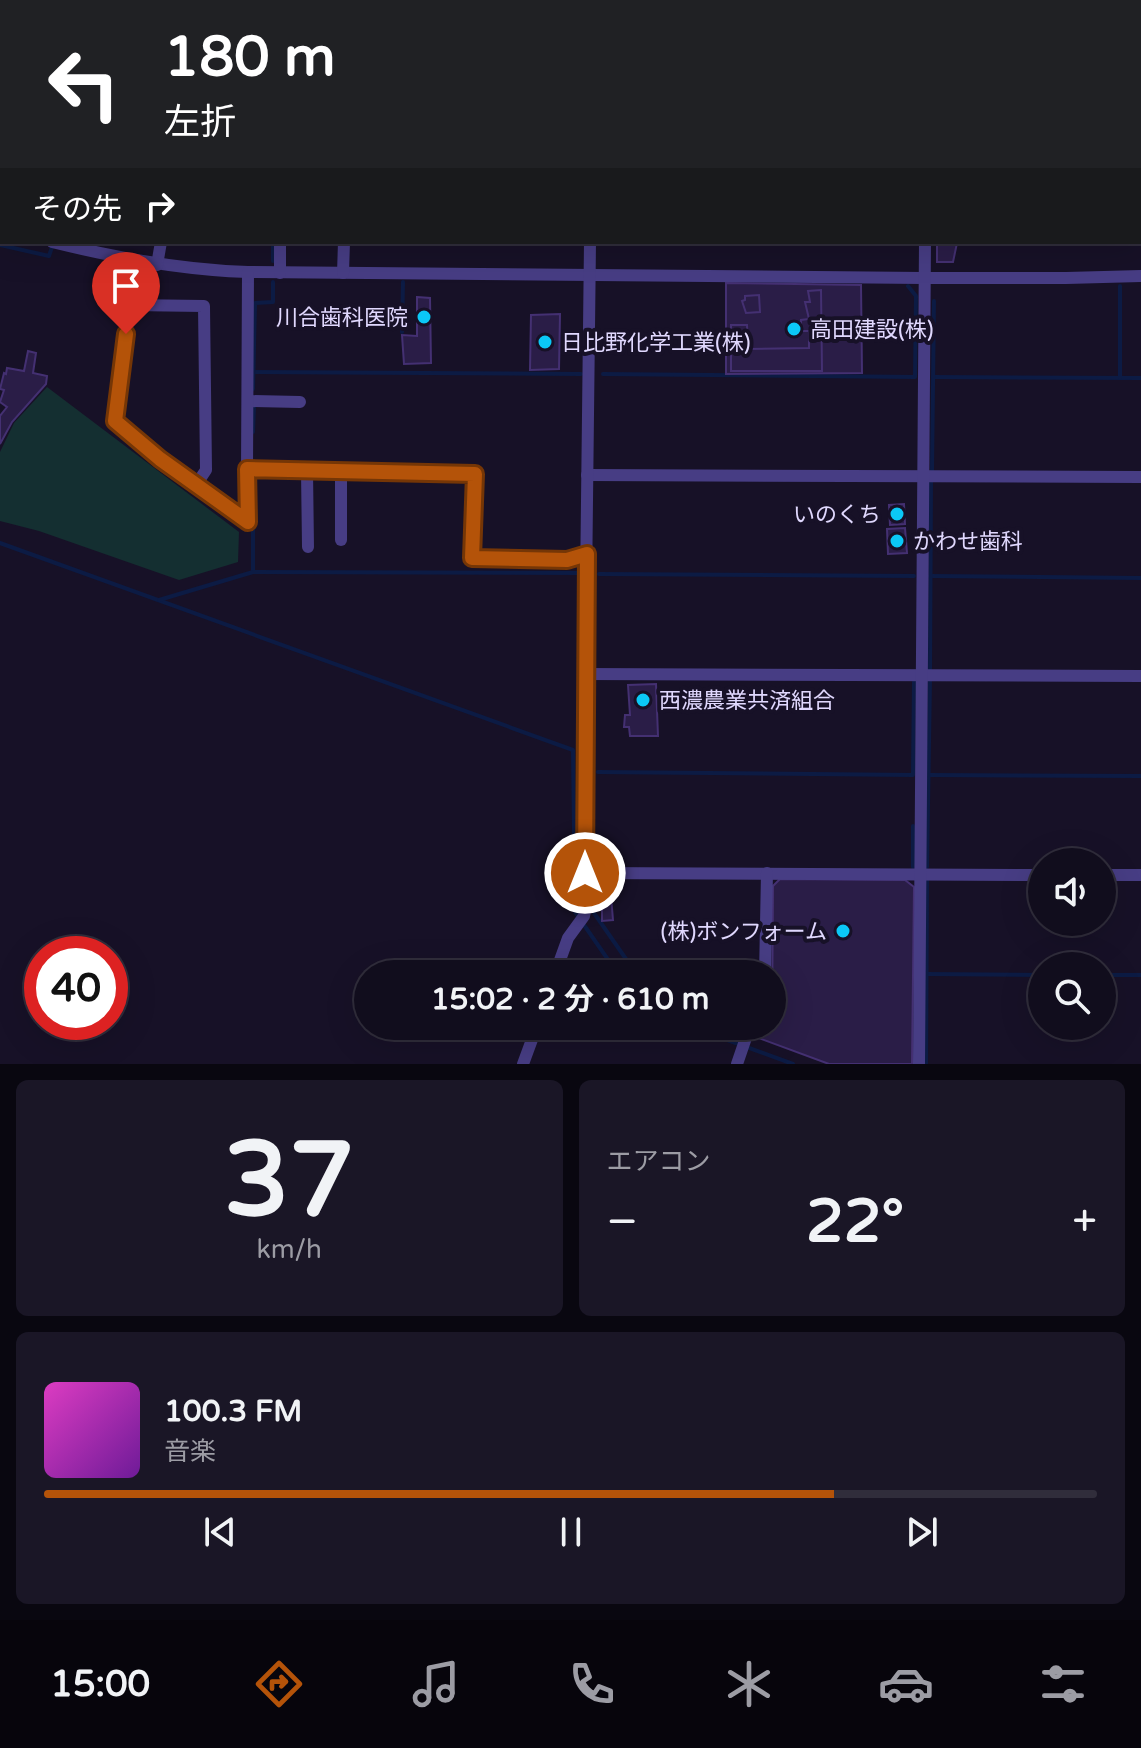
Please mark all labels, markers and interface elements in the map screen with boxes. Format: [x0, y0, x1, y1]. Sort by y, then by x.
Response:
text: 180 m [164, 24, 335, 91]
icon: left [32, 32, 136, 136]
text: 左折 [164, 101, 236, 144]
icon: right [138, 184, 182, 228]
text: その先 [32, 191, 122, 228]
pin [92, 252, 160, 334]
icon: arrive [104, 264, 148, 308]
place label: 川合歯科医院 [276, 305, 408, 331]
marker: 川合歯科医院 [415, 308, 433, 326]
place label: 高田建設(株) [810, 317, 934, 343]
marker: 高田建設(株) [785, 320, 803, 338]
place label: 日比野化学工業(株) [561, 330, 751, 356]
marker: 日比野化学工業(株) [536, 333, 554, 351]
place label: いのくち [793, 502, 881, 528]
marker: いのくち [888, 505, 906, 523]
place label: かわせ歯科 [913, 529, 1023, 555]
marker: かわせ歯科 [888, 532, 906, 550]
place label: 西濃農業共済組合 [659, 688, 835, 714]
marker: 西濃農業共済組合 [634, 691, 652, 709]
position arrow [543, 831, 627, 915]
map controls [1028, 848, 1116, 1040]
button: sound [1028, 848, 1116, 936]
place label: (株)ボンフォーム [661, 919, 827, 945]
marker: (株)ボンフォーム [834, 922, 852, 940]
speed limit sign: 40 [24, 936, 128, 1040]
button: search [1028, 952, 1116, 1040]
text: 15:02 · 2 分 · 610 m [431, 981, 709, 1018]
text: 37 [224, 1119, 355, 1244]
text: エアコン [607, 1146, 711, 1177]
text: 22° [806, 1186, 904, 1258]
text: − [607, 1196, 638, 1249]
text: + [1072, 1196, 1097, 1249]
text: km/h [257, 1234, 322, 1265]
text: 100.3 FM [164, 1393, 302, 1430]
text: 音楽 [164, 1436, 216, 1467]
icon: previous [198, 1510, 242, 1554]
icon: pause [549, 1510, 593, 1554]
icon: next [900, 1510, 944, 1554]
icon: directions [251, 1656, 307, 1712]
icon: music [408, 1656, 464, 1712]
icon: phone [564, 1656, 620, 1712]
icon: climate [721, 1656, 777, 1712]
icon: car [878, 1656, 934, 1712]
icon: filters [1035, 1656, 1091, 1712]
text: 15:00 [50, 1663, 150, 1706]

